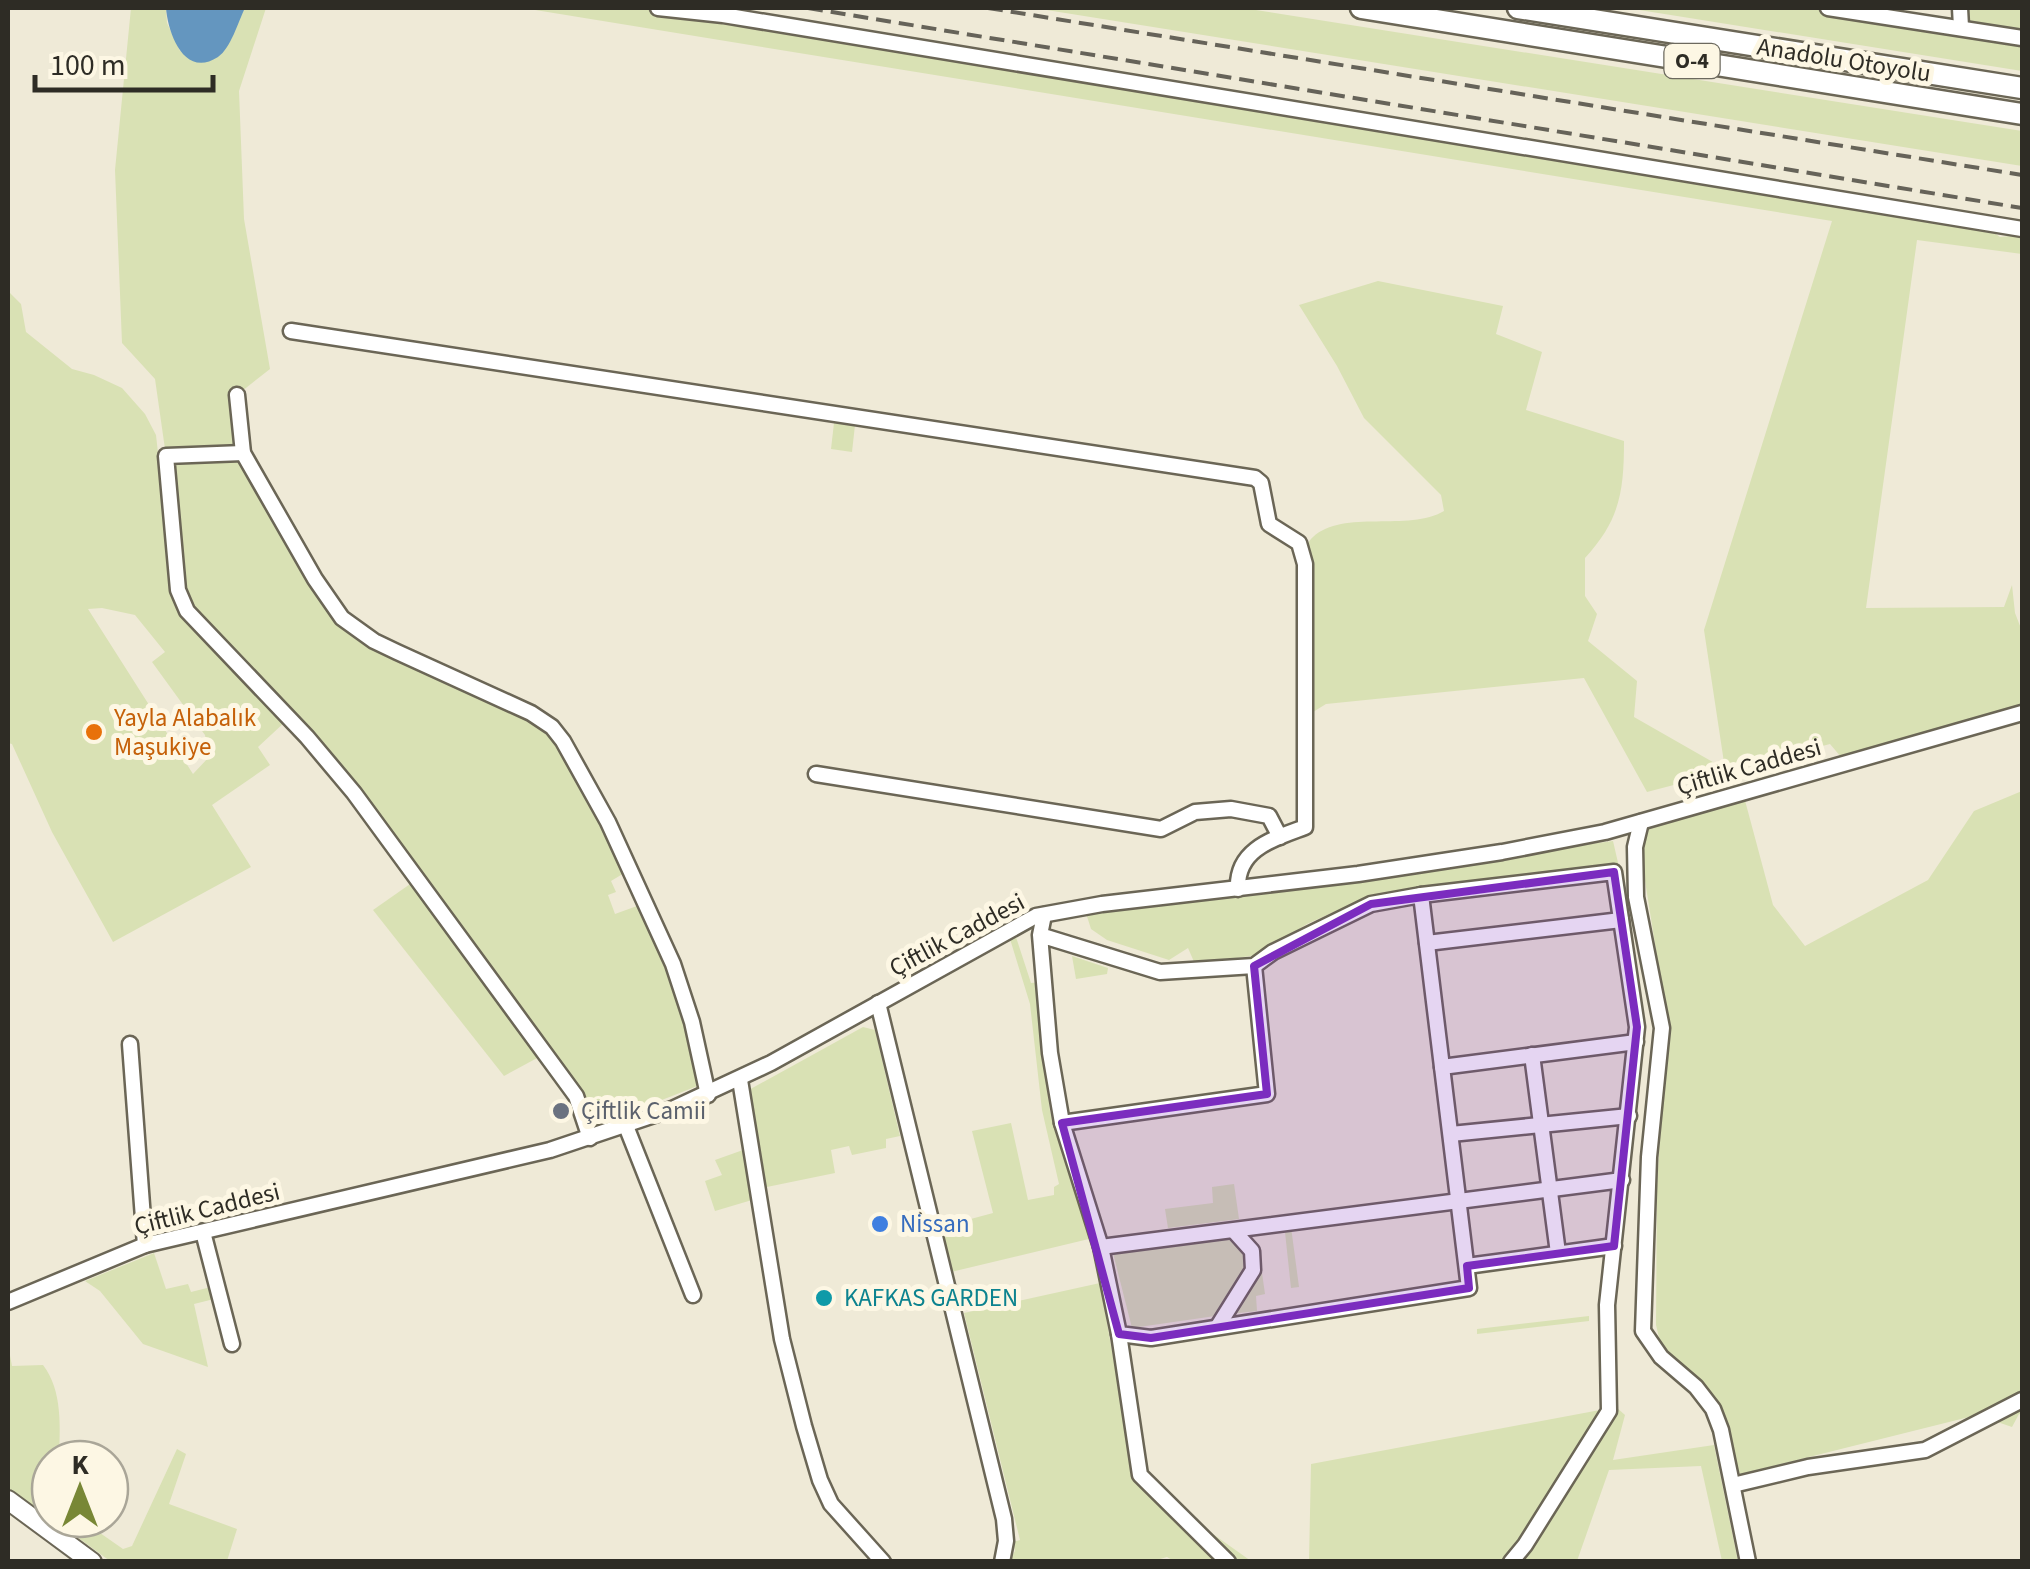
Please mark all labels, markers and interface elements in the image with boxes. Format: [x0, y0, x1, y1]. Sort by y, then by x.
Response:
street label: Anadolu Otoyolu [1754, 28, 1934, 92]
scale bar [35, 30, 212, 92]
text: 100 m [50, 44, 126, 87]
road number: O-4 [1664, 44, 1720, 78]
place label: Yayla Alabalık Maşukiye [113, 700, 257, 765]
marker: Yayla Alabalık Maşukiye [83, 721, 105, 743]
street label: Çiftlik Caddesi [1673, 729, 1825, 805]
street label: Çiftlik Caddesi [883, 884, 1031, 986]
place label: Çiftlik Camii [581, 1093, 706, 1129]
marker: Çiftlik Camii [550, 1100, 572, 1122]
street label: Çiftlik Caddesi [130, 1174, 284, 1244]
place label: Nissan [900, 1206, 970, 1242]
marker: Nissan [869, 1213, 891, 1235]
place label: KAFKAS GARDEN [844, 1280, 1018, 1316]
marker: KAFKAS GARDEN [813, 1287, 835, 1309]
north arrow [30, 1439, 130, 1539]
text: K [71, 1445, 89, 1485]

